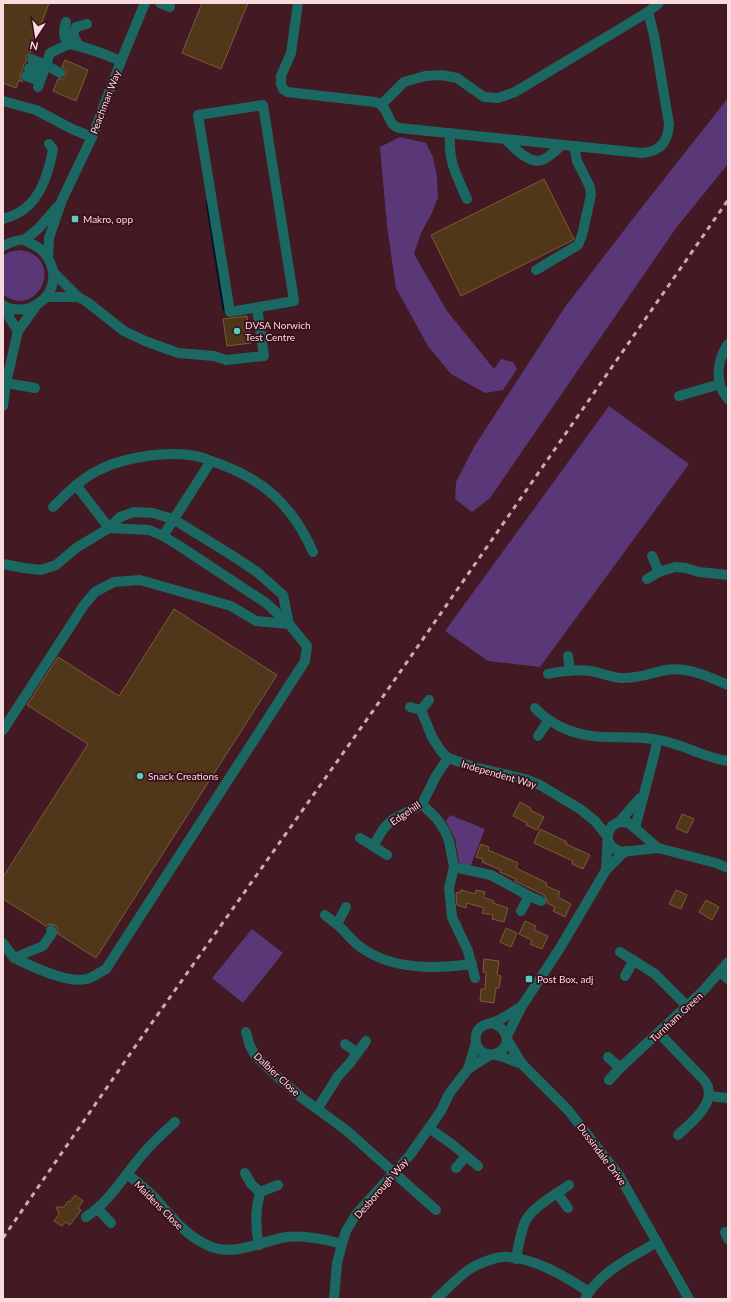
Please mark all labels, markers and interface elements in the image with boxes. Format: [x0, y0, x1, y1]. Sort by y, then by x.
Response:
north arrow [16, 16, 56, 56]
text: N [28, 39, 39, 54]
street label: Peachman Way [87, 68, 123, 136]
place label: Makro, opp [83, 213, 133, 225]
marker: Makro, opp [70, 214, 80, 224]
place label: DVSA Norwich Test Centre [245, 319, 311, 343]
marker: DVSA Norwich Test Centre [232, 326, 242, 336]
street label: Independent Way [460, 758, 539, 791]
place label: Snack Creations [148, 770, 218, 782]
marker: Snack Creations [135, 771, 145, 781]
street label: Edgehill [387, 798, 423, 828]
place label: Post Box, adj [537, 973, 594, 985]
marker: Post Box, adj [524, 974, 534, 984]
street label: Turnham Green [647, 989, 705, 1045]
street label: Dalbier Close [252, 1050, 302, 1098]
street label: Dussindale Drive [575, 1121, 629, 1187]
street label: Desborough Way [352, 1155, 411, 1221]
street label: Maidens Close [132, 1178, 186, 1232]

